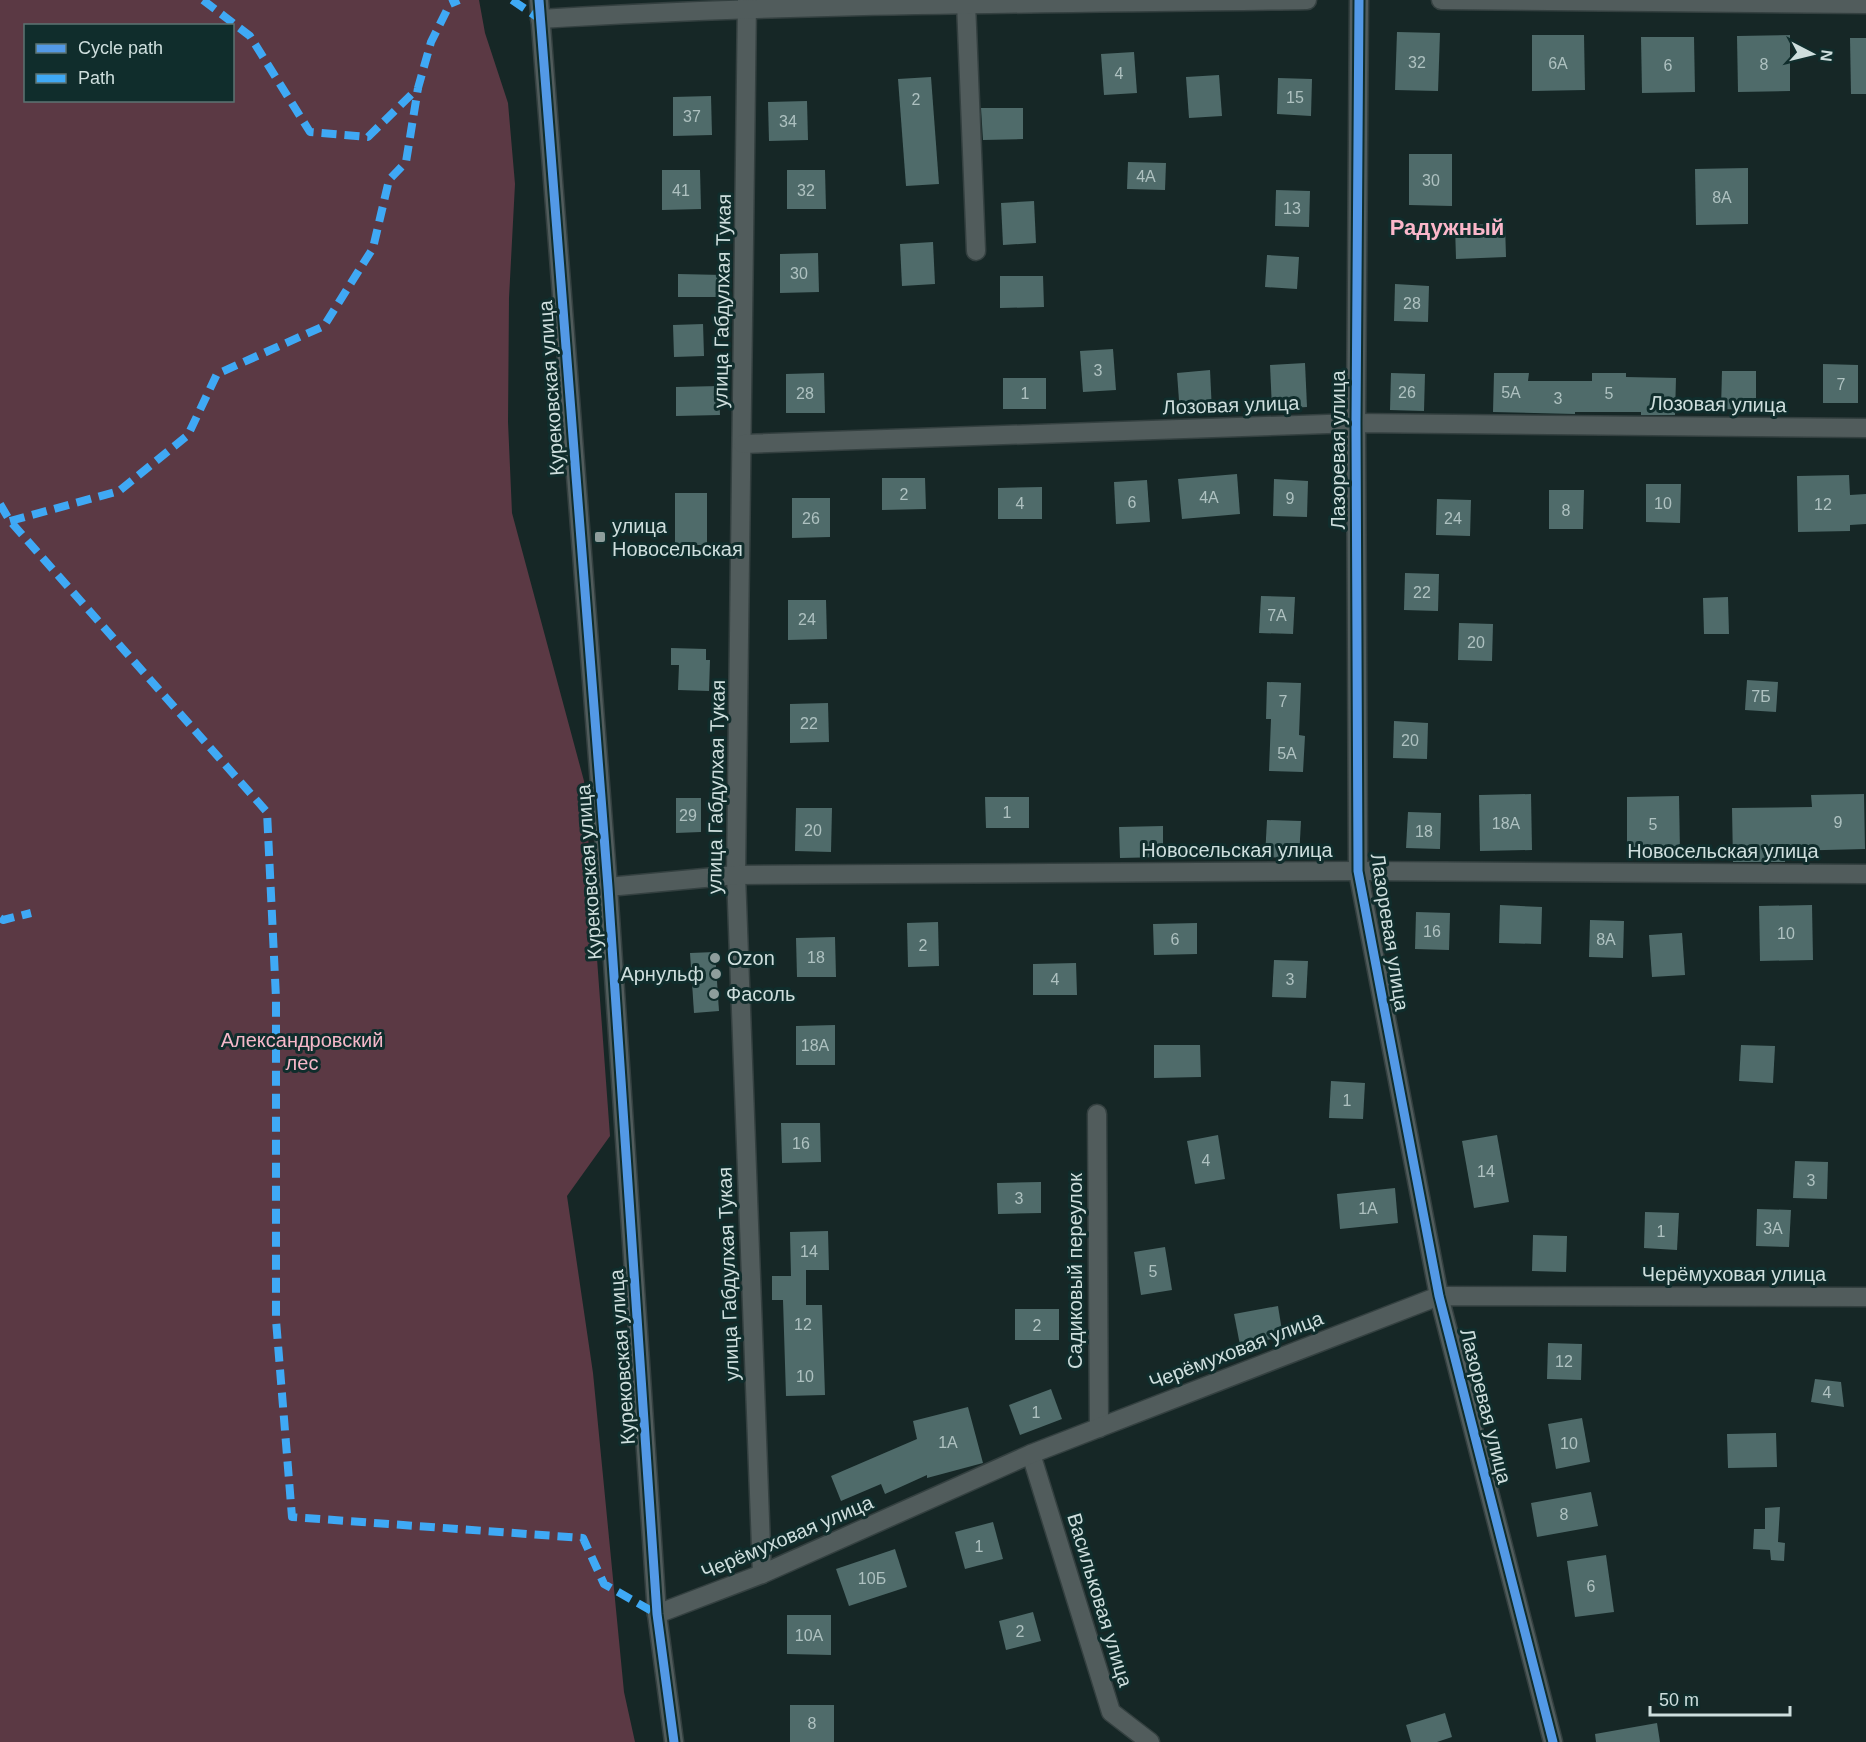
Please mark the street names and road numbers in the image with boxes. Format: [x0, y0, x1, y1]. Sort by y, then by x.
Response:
street label: улица Габдулхая Тукая [709, 194, 735, 408]
street label: Курековская улица [534, 299, 568, 476]
street label: Лазоревая улица [1327, 370, 1349, 530]
street label: Лозовая улица [1162, 392, 1301, 418]
street label: Лозовая улица [1649, 392, 1788, 416]
street label: улица Габдулхая Тукая [703, 680, 729, 894]
street label: Курековская улица [572, 783, 606, 960]
street label: Новосельская улица [1141, 839, 1334, 861]
street label: Новосельская улица [1627, 840, 1820, 862]
street label: Лазоревая улица [1367, 852, 1413, 1013]
street label: улица Габдулхая Тукая [713, 1167, 743, 1381]
street label: Садиковый переулок [1064, 1173, 1086, 1369]
street label: Черёмуховая улица [1642, 1263, 1827, 1285]
street label: Курековская улица [605, 1268, 639, 1445]
street label: Черёмуховая улица [1146, 1306, 1327, 1393]
street label: Лазоревая улица [1456, 1326, 1516, 1487]
street label: Черёмуховая улица [698, 1490, 877, 1583]
street label: Васильковая улица [1063, 1510, 1137, 1690]

